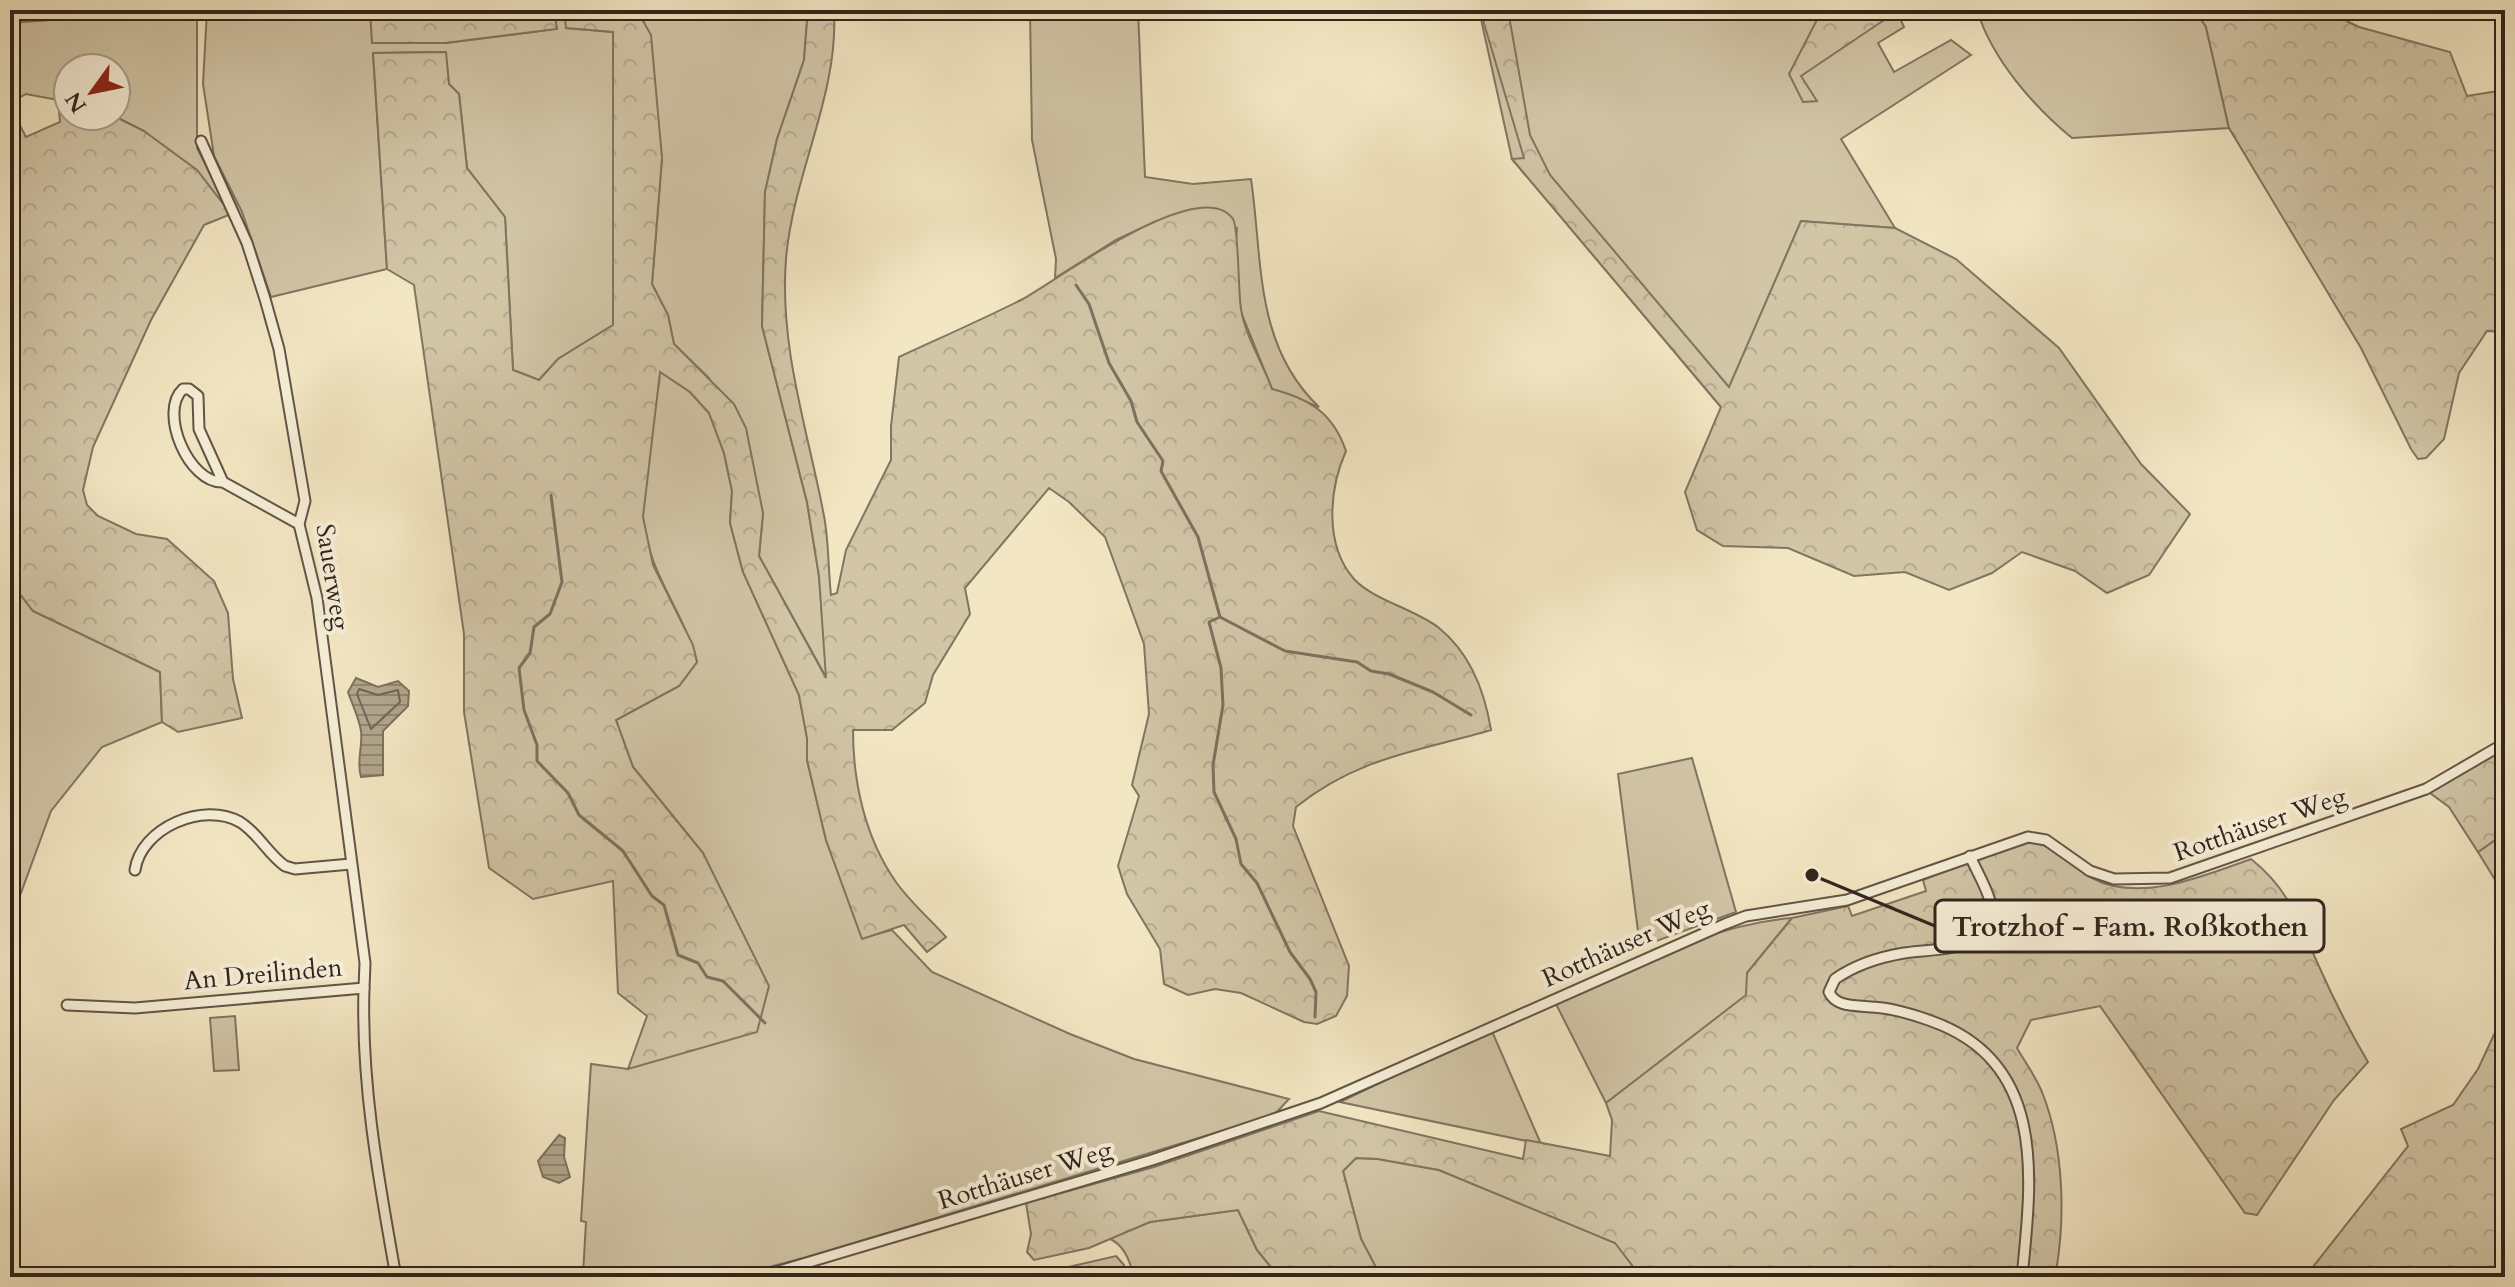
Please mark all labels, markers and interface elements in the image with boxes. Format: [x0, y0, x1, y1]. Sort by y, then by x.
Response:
north arrow [52, 52, 132, 132]
text: N [58, 86, 94, 119]
street label: Sauerweg [307, 521, 359, 633]
street label: Rotthäuser Weg [2169, 778, 2351, 870]
street label: Rotthäuser Weg [1536, 890, 1716, 996]
callout: Trotzhof - Fam. Roßkothen [1935, 900, 2324, 952]
text: Trotzhof - Fam. Roßkothen [1952, 908, 2308, 946]
street label: An Dreilinden [182, 950, 344, 998]
street label: Rotthäuser Weg [934, 1132, 1117, 1218]

